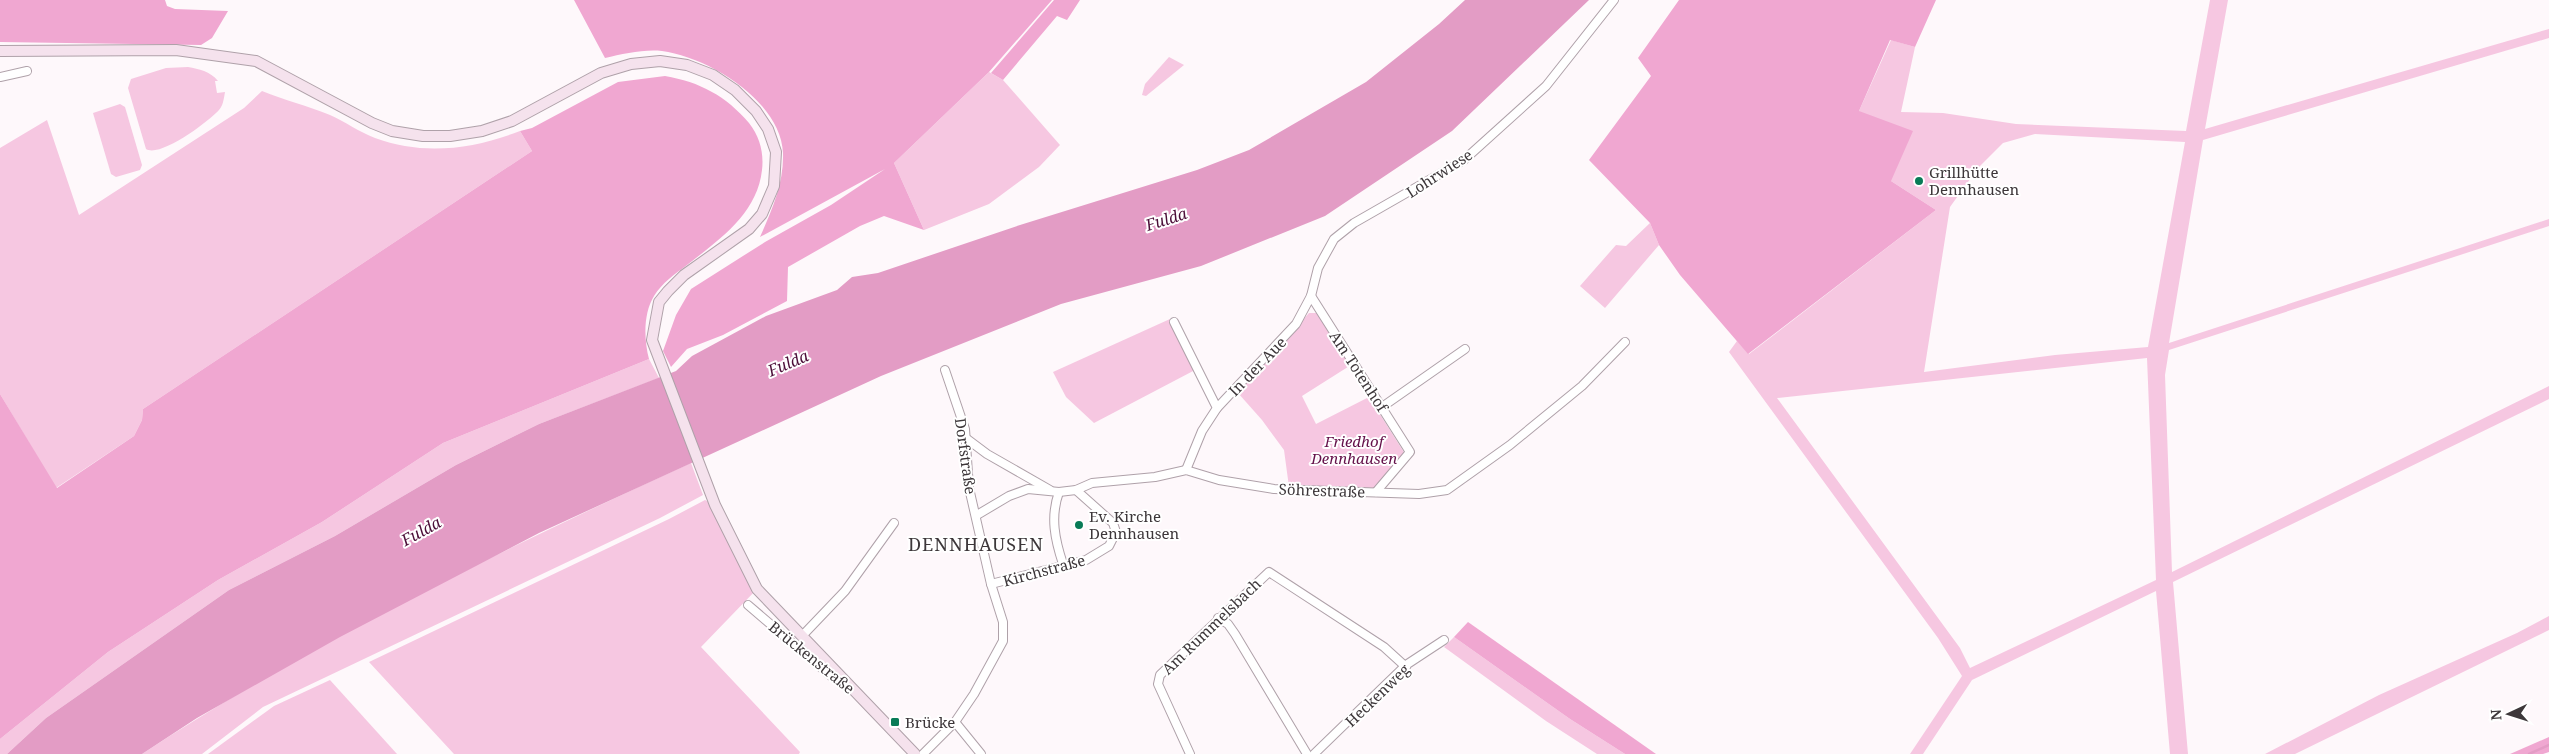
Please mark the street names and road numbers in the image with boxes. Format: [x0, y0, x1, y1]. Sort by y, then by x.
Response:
street label: Lohrwiese [1402, 144, 1476, 202]
street label: Am Totenhof [1325, 327, 1393, 416]
street label: In der Aue [1224, 332, 1290, 400]
street label: Dorfstraße [951, 416, 981, 496]
street label: Söhrestraße [1278, 478, 1366, 502]
street label: Kirchstraße [1001, 549, 1087, 591]
street label: Am Rummelsbach [1157, 573, 1265, 678]
street label: Brückenstraße [765, 616, 859, 698]
street label: Heckenweg [1340, 659, 1414, 731]

